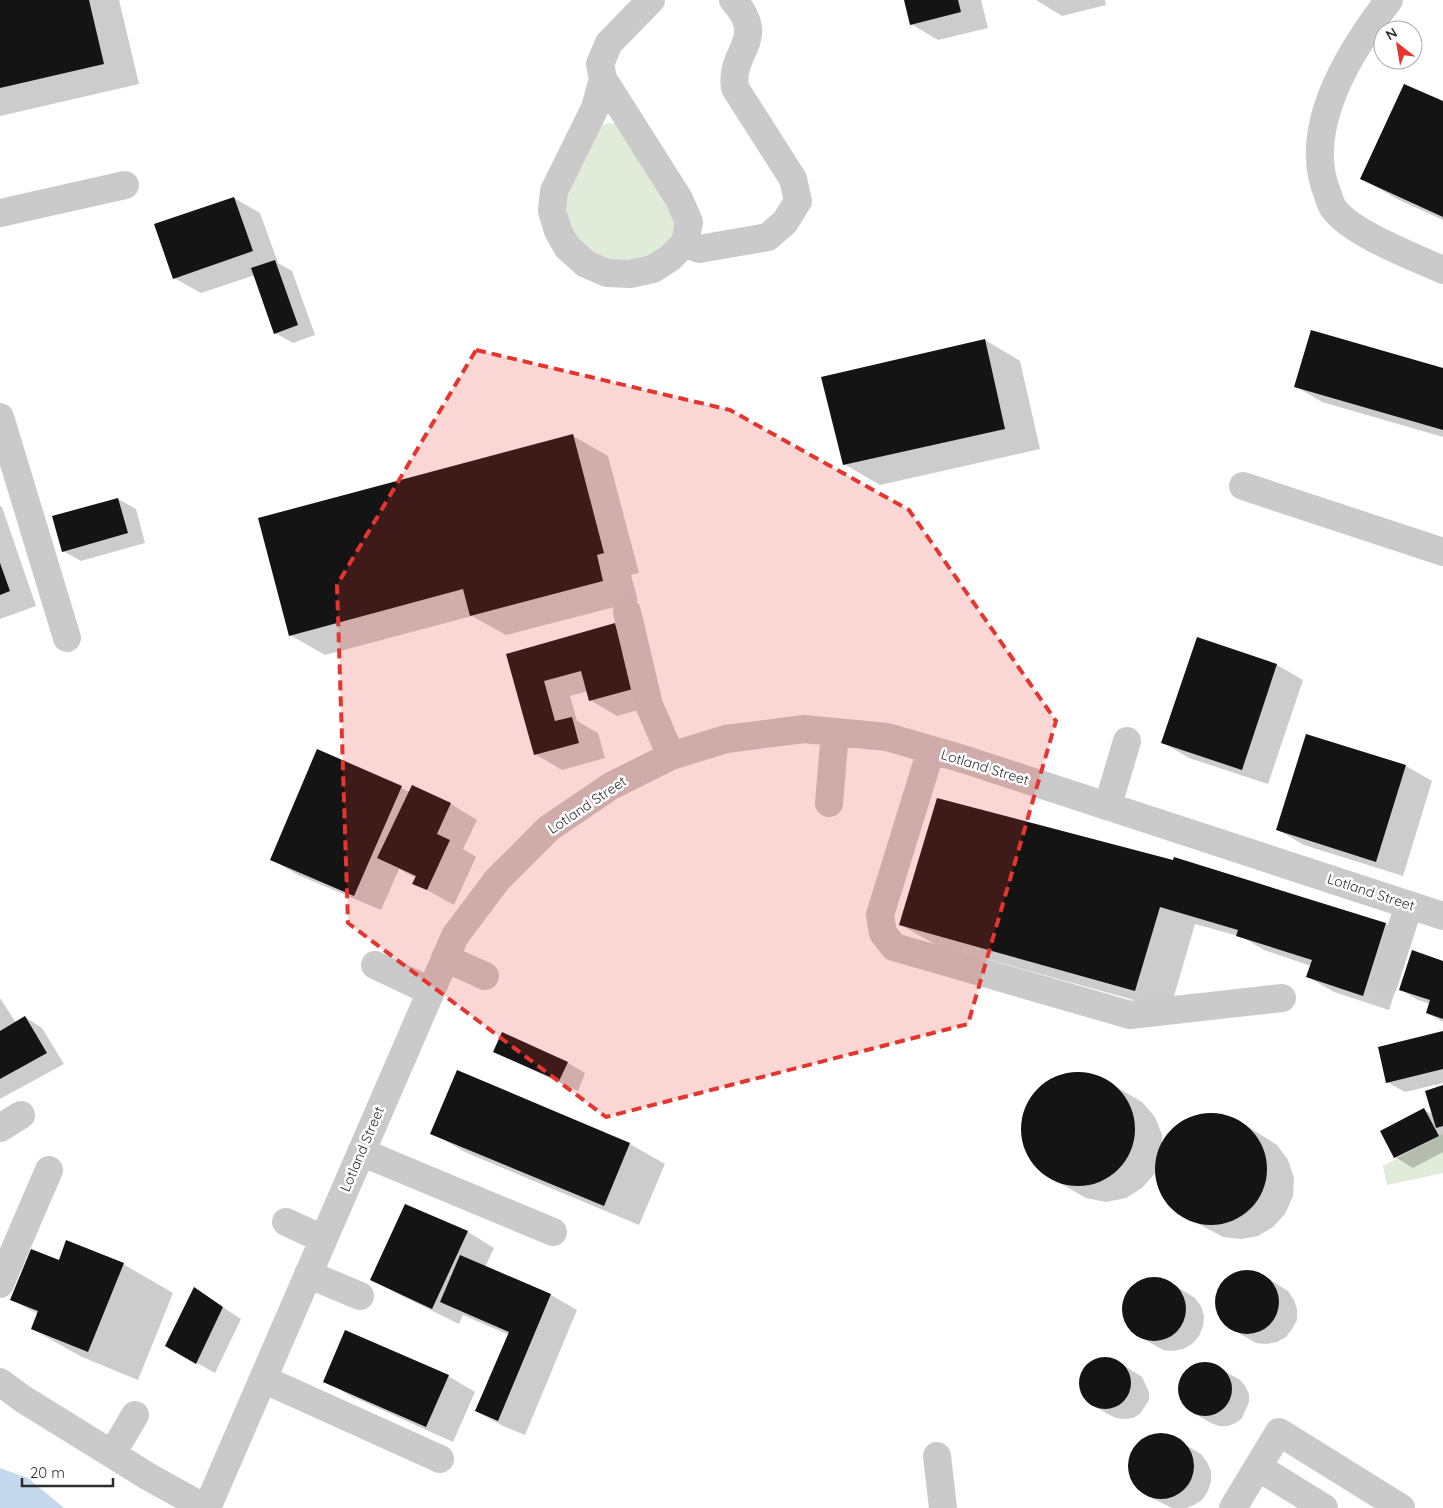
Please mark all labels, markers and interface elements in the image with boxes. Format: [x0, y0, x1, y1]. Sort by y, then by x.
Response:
north arrow [1373, 20, 1423, 70]
text: N [1382, 23, 1400, 44]
street label: Lotland Street [939, 745, 1031, 789]
street label: Lotland Street [544, 772, 630, 838]
street label: Lotland Street [1325, 869, 1417, 915]
street label: Lotland Street [336, 1103, 388, 1194]
scale bar [22, 1456, 114, 1488]
text: 20 m [30, 1463, 65, 1482]

